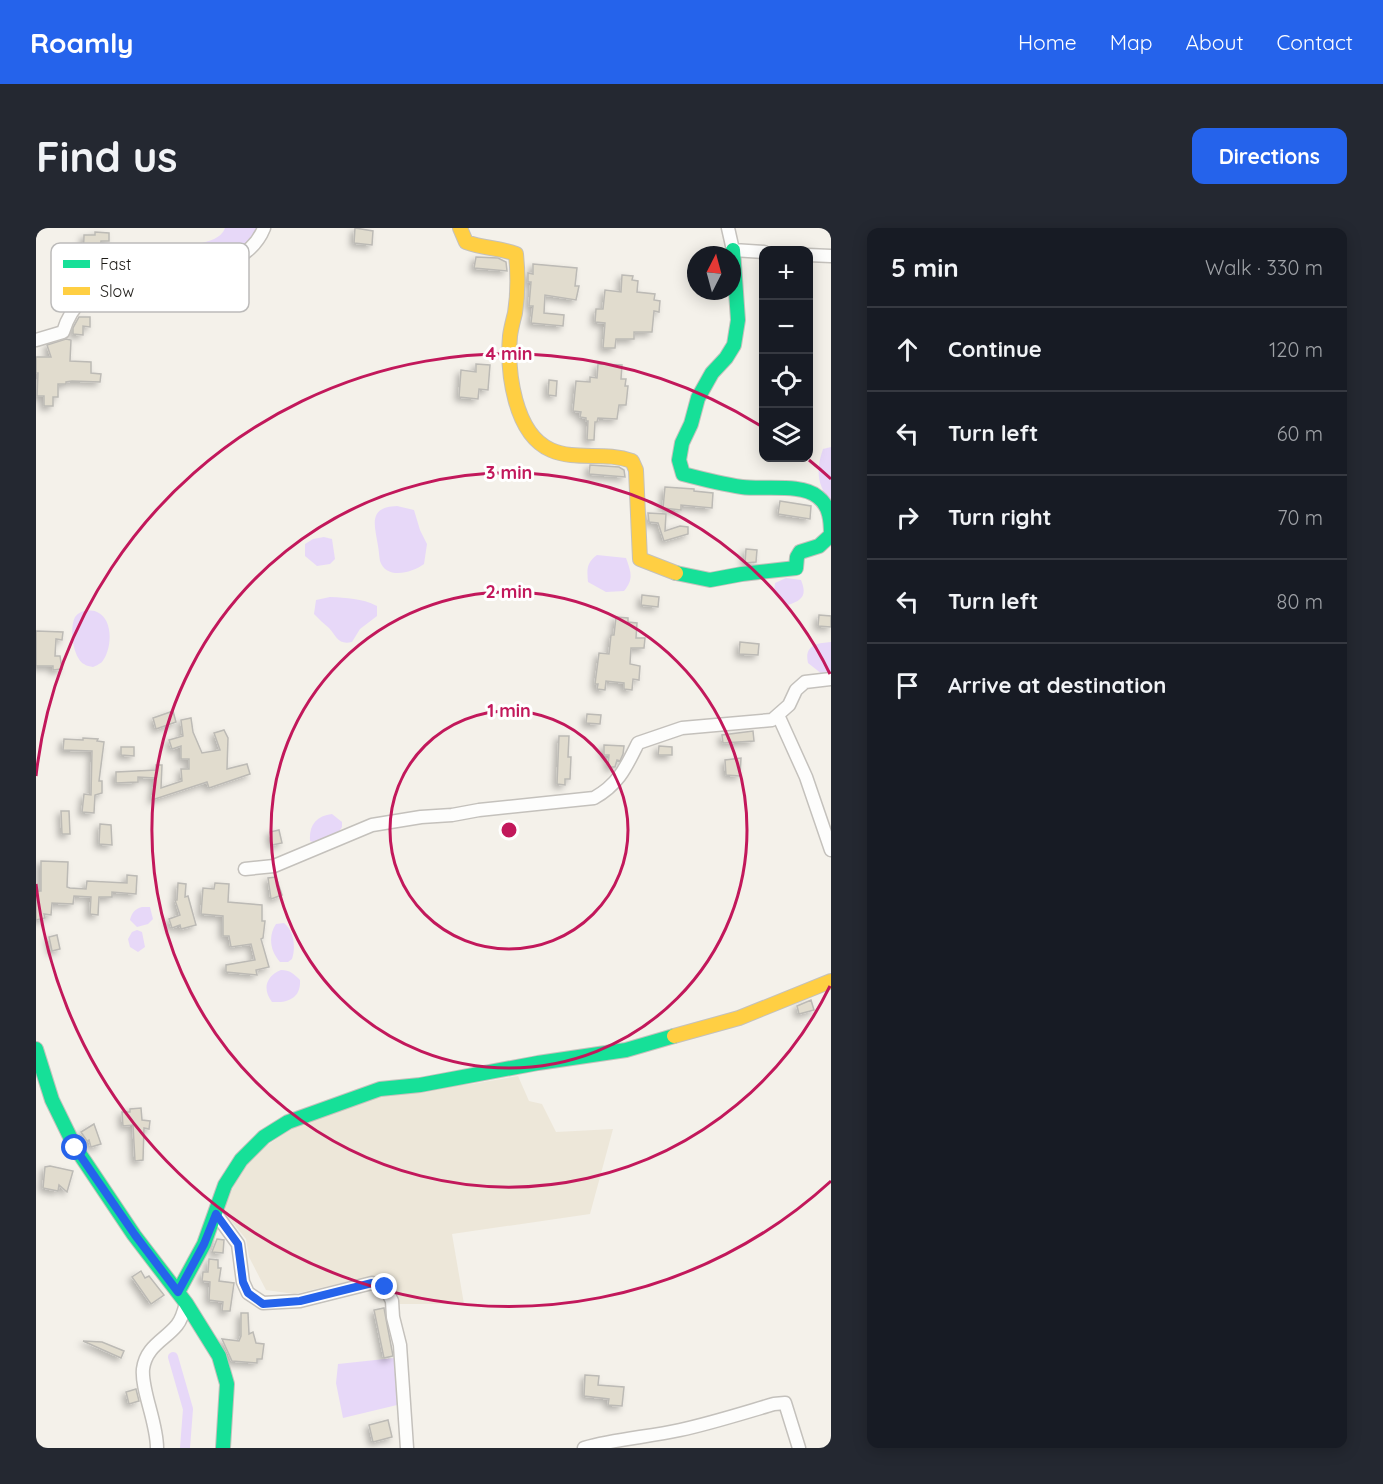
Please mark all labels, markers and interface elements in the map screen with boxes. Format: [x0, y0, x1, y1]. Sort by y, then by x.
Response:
text: Roamly [30, 25, 134, 60]
text: Home [1018, 29, 1077, 55]
text: Map [1110, 29, 1153, 55]
text: About [1186, 29, 1244, 55]
text: Contact [1277, 29, 1353, 55]
button: Directions [1192, 128, 1347, 184]
text: Find us [36, 130, 178, 183]
legend [51, 243, 249, 312]
north arrow [687, 246, 741, 300]
map controls [759, 246, 813, 462]
button: + [759, 246, 813, 300]
text: 5 min [891, 251, 959, 284]
text: Fast [100, 254, 131, 274]
text: Walk · 330 m [1205, 255, 1323, 280]
text: Slow [100, 281, 134, 301]
button: − [759, 300, 813, 354]
icon: ahead [891, 333, 924, 366]
text: Continue [948, 335, 1042, 363]
text: 120 m [1269, 337, 1323, 362]
text: 4 min [485, 342, 533, 365]
button: locate [759, 354, 813, 408]
button: layers [759, 408, 813, 462]
icon: left [891, 417, 924, 450]
text: Turn left [948, 419, 1038, 447]
text: 60 m [1277, 421, 1323, 446]
text: 3 min [486, 461, 532, 484]
icon: right [891, 501, 924, 534]
text: Turn right [948, 503, 1052, 531]
text: 70 m [1277, 505, 1323, 530]
text: 2 min [486, 580, 532, 603]
icon: left [891, 585, 924, 618]
text: Turn left [948, 587, 1038, 615]
text: 80 m [1277, 589, 1323, 614]
icon: arrive [891, 669, 924, 702]
text: Arrive at destination [948, 671, 1166, 699]
text: 1 min [487, 699, 531, 722]
centre of rings [499, 820, 519, 840]
route start [61, 1134, 87, 1160]
route end [371, 1273, 397, 1299]

